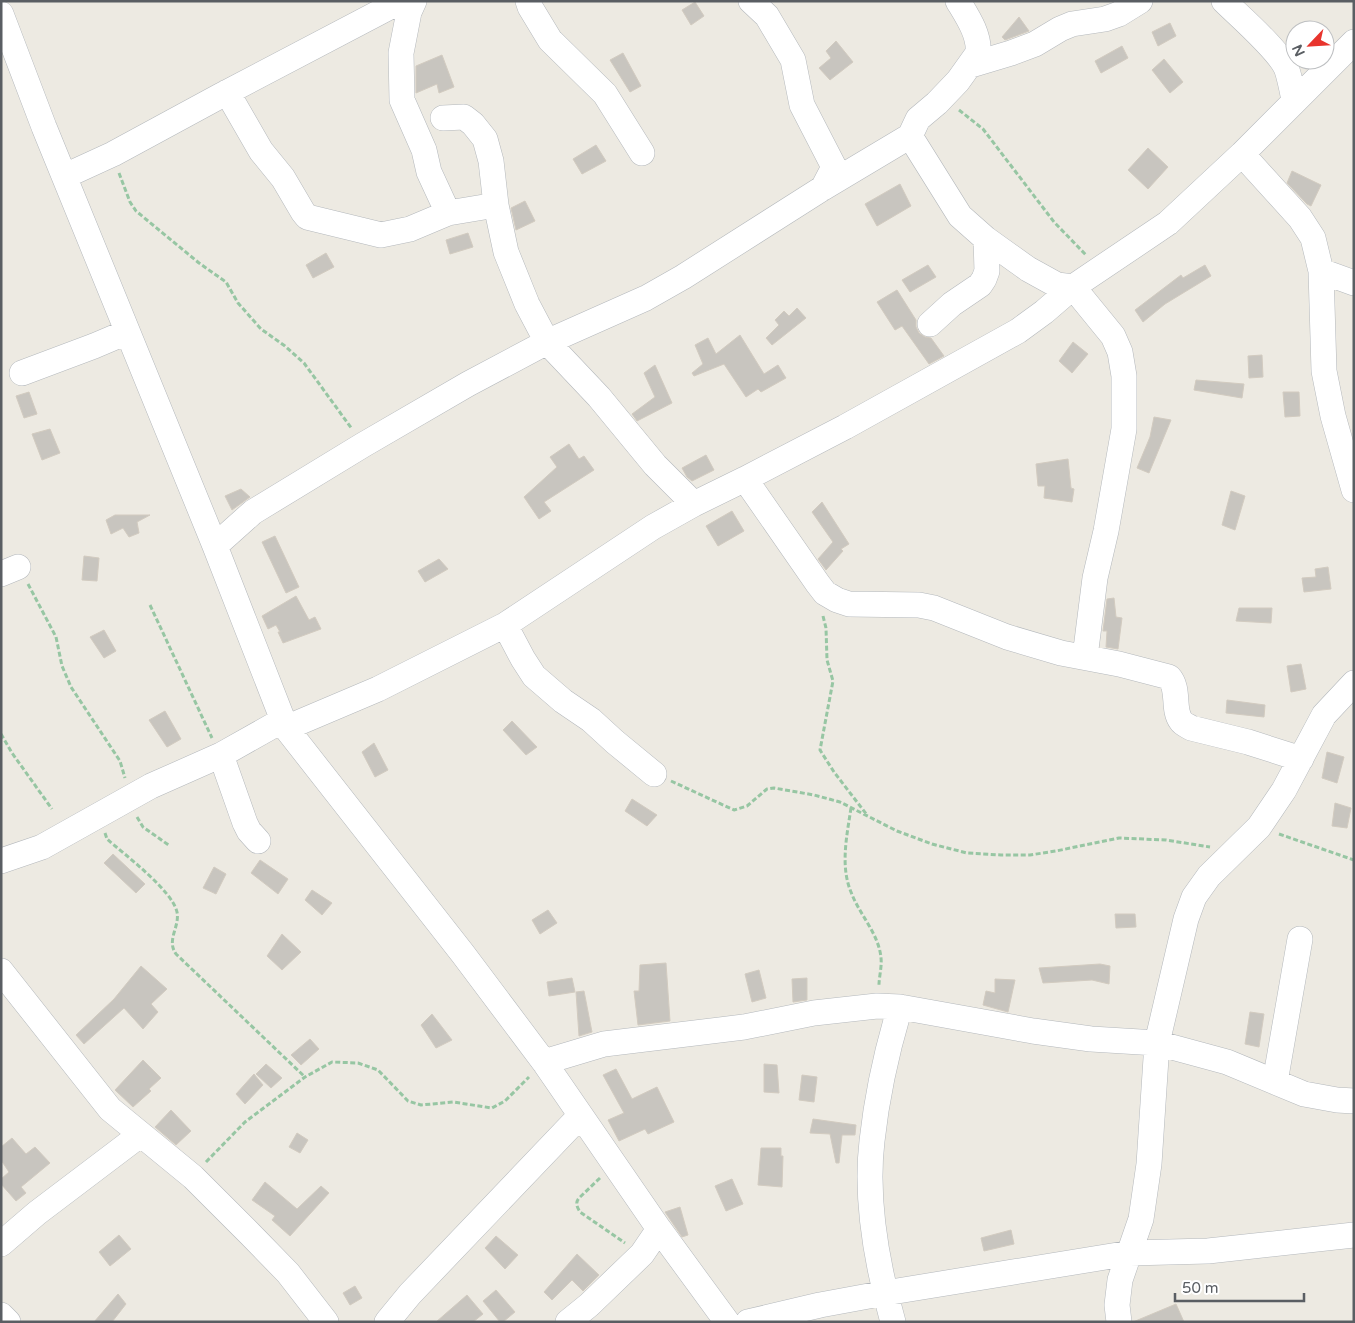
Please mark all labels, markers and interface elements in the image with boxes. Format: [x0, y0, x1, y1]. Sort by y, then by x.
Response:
north arrow [1285, 20, 1335, 70]
text: N [1289, 42, 1309, 59]
scale bar [1175, 1270, 1304, 1302]
text: 50 m [1182, 1279, 1219, 1297]

